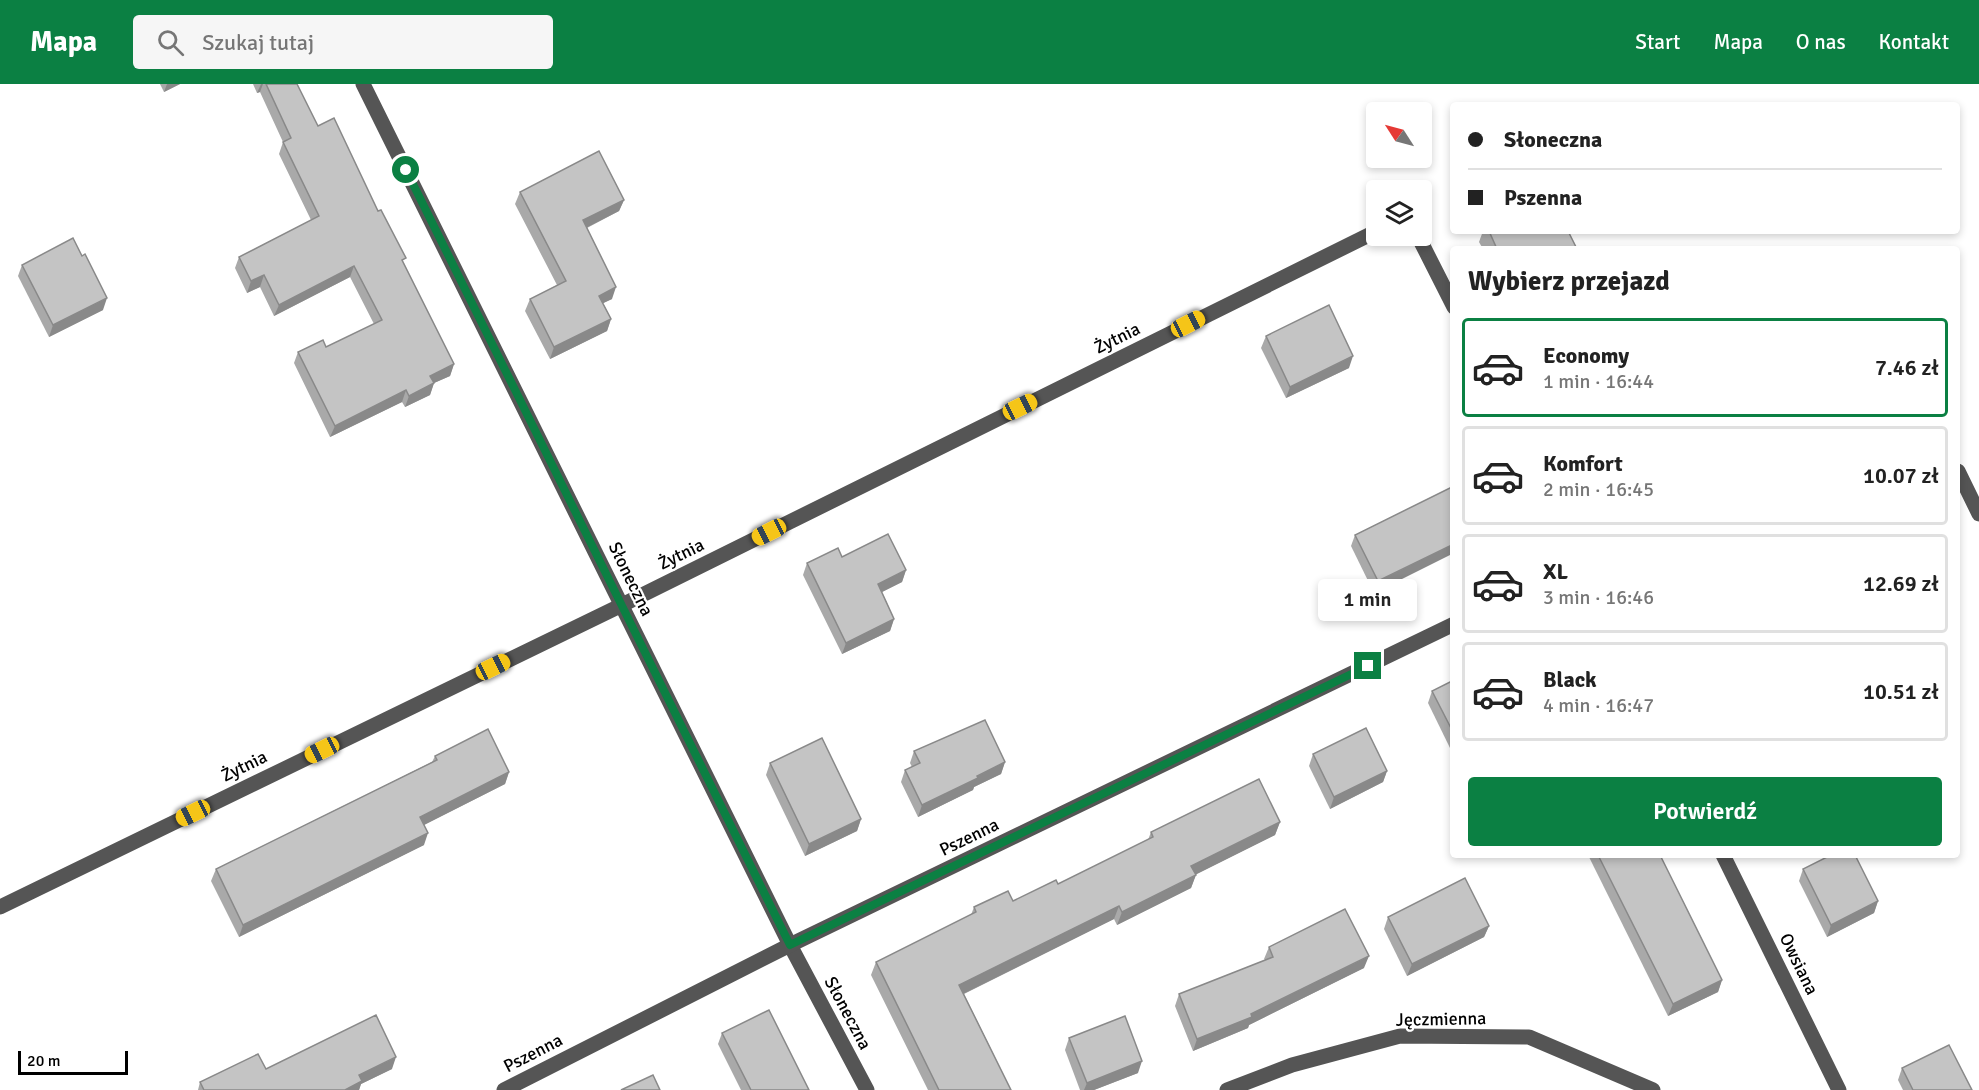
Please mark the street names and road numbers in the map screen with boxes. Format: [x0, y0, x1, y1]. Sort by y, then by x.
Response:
street label: Żytnia [1090, 318, 1144, 358]
street label: Żytnia [654, 534, 708, 574]
street label: Słoneczna [604, 538, 658, 620]
street label: Żytnia [217, 746, 271, 786]
street label: Pszenna [936, 813, 1002, 861]
street label: Owsiana [1775, 930, 1823, 998]
street label: Słoneczna [820, 973, 876, 1053]
street label: Jęczmienna [1396, 1007, 1486, 1031]
street label: Pszenna [500, 1029, 566, 1077]

